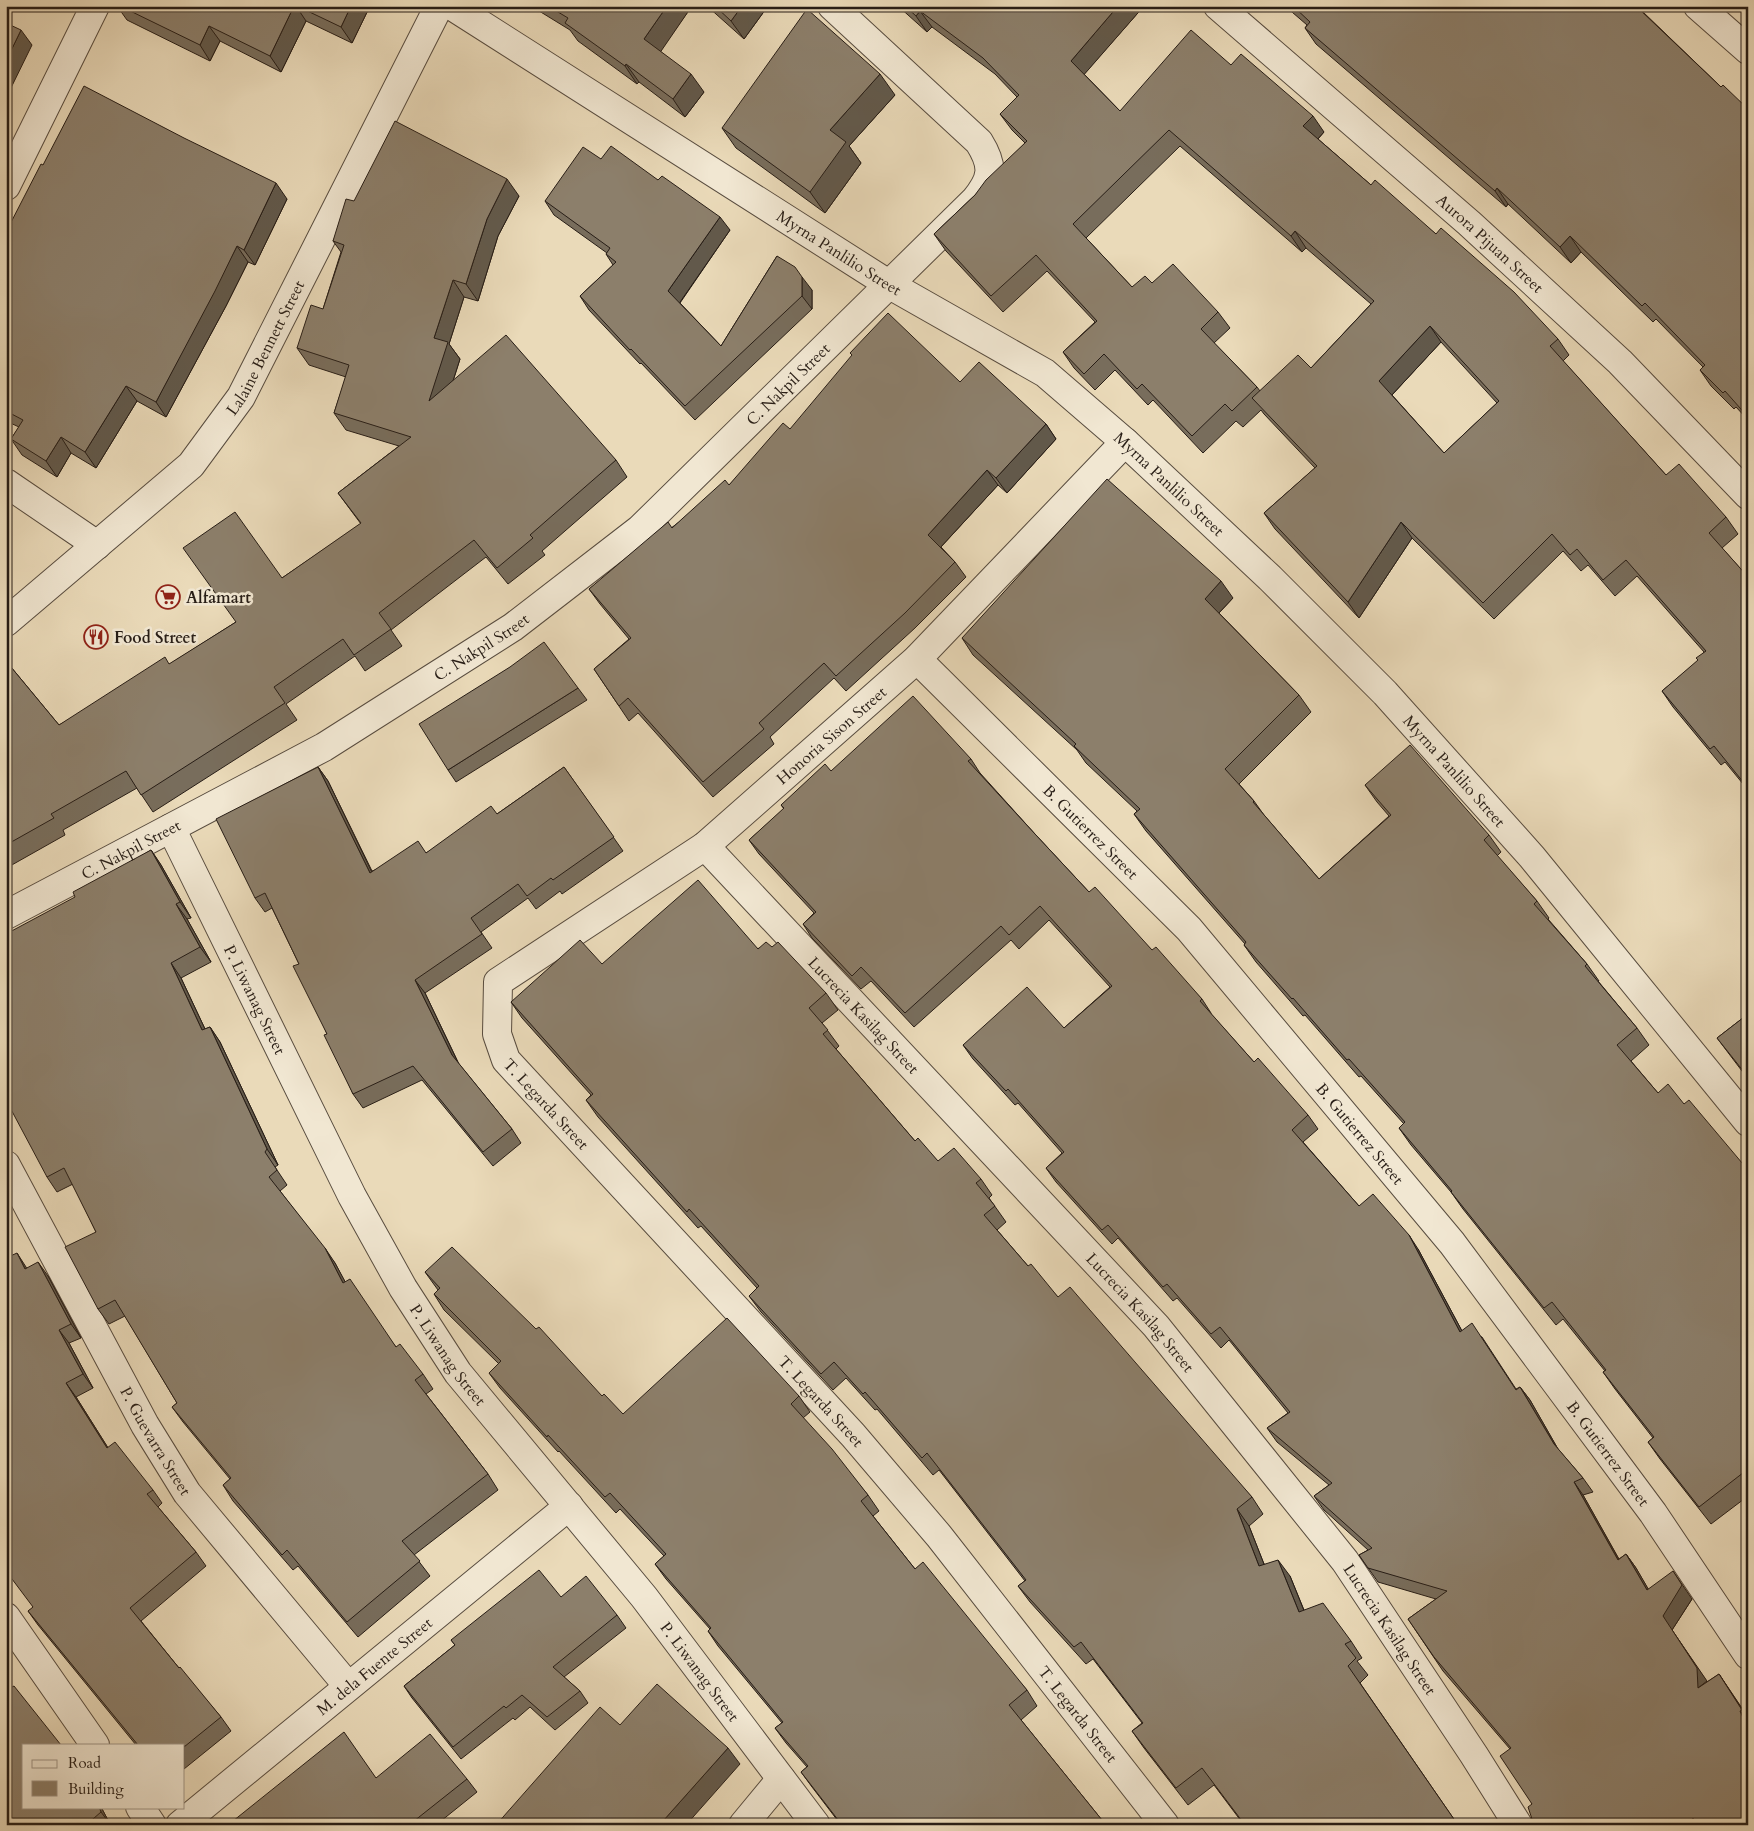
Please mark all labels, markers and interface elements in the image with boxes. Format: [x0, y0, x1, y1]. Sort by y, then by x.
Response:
street label: Aurora Pijuan Street [1431, 189, 1548, 298]
street label: Myrna Panlilio Street [772, 206, 905, 301]
street label: Lalaine Bennett Street [221, 277, 310, 420]
street label: C. Nakpil Street [742, 338, 835, 431]
street label: Myrna Panlilio Street [1109, 427, 1229, 542]
supermarket icon: Alfamart [155, 584, 181, 610]
place label: Alfamart [186, 587, 251, 609]
street label: C. Nakpil Street [430, 609, 534, 687]
restaurant icon: Food Street [83, 624, 109, 650]
place label: Food Street [114, 627, 197, 649]
street label: Honoria Sison Street [772, 682, 892, 790]
street label: Myrna Panlilio Street [1398, 711, 1510, 832]
street label: B. Gutierrez Street [1038, 780, 1143, 885]
street label: C. Nakpil Street [78, 815, 185, 885]
street label: P. Liwanag Street [218, 941, 291, 1058]
street label: Lucrecia Kasilag Street [803, 952, 924, 1079]
street label: T. Legarda Street [498, 1054, 594, 1155]
street label: B. Gutierrez Street [1310, 1079, 1409, 1190]
street label: Lucrecia Kasilag Street [1081, 1248, 1199, 1377]
street label: P. Liwanag Street [404, 1300, 491, 1411]
street label: T. Legarda Street [773, 1351, 868, 1452]
street label: P. Guevarra Street [114, 1383, 196, 1500]
street label: B. Gutierrez Street [1561, 1397, 1654, 1511]
street label: Lucrecia Kasilag Street [1338, 1560, 1441, 1700]
street label: M. dela Fuente Street [312, 1612, 437, 1721]
street label: P. Liwanag Street [655, 1618, 744, 1726]
street label: T. Legarda Street [1033, 1662, 1122, 1767]
legend [22, 1744, 185, 1808]
text: Road [68, 1753, 101, 1773]
text: Building [68, 1779, 124, 1799]

